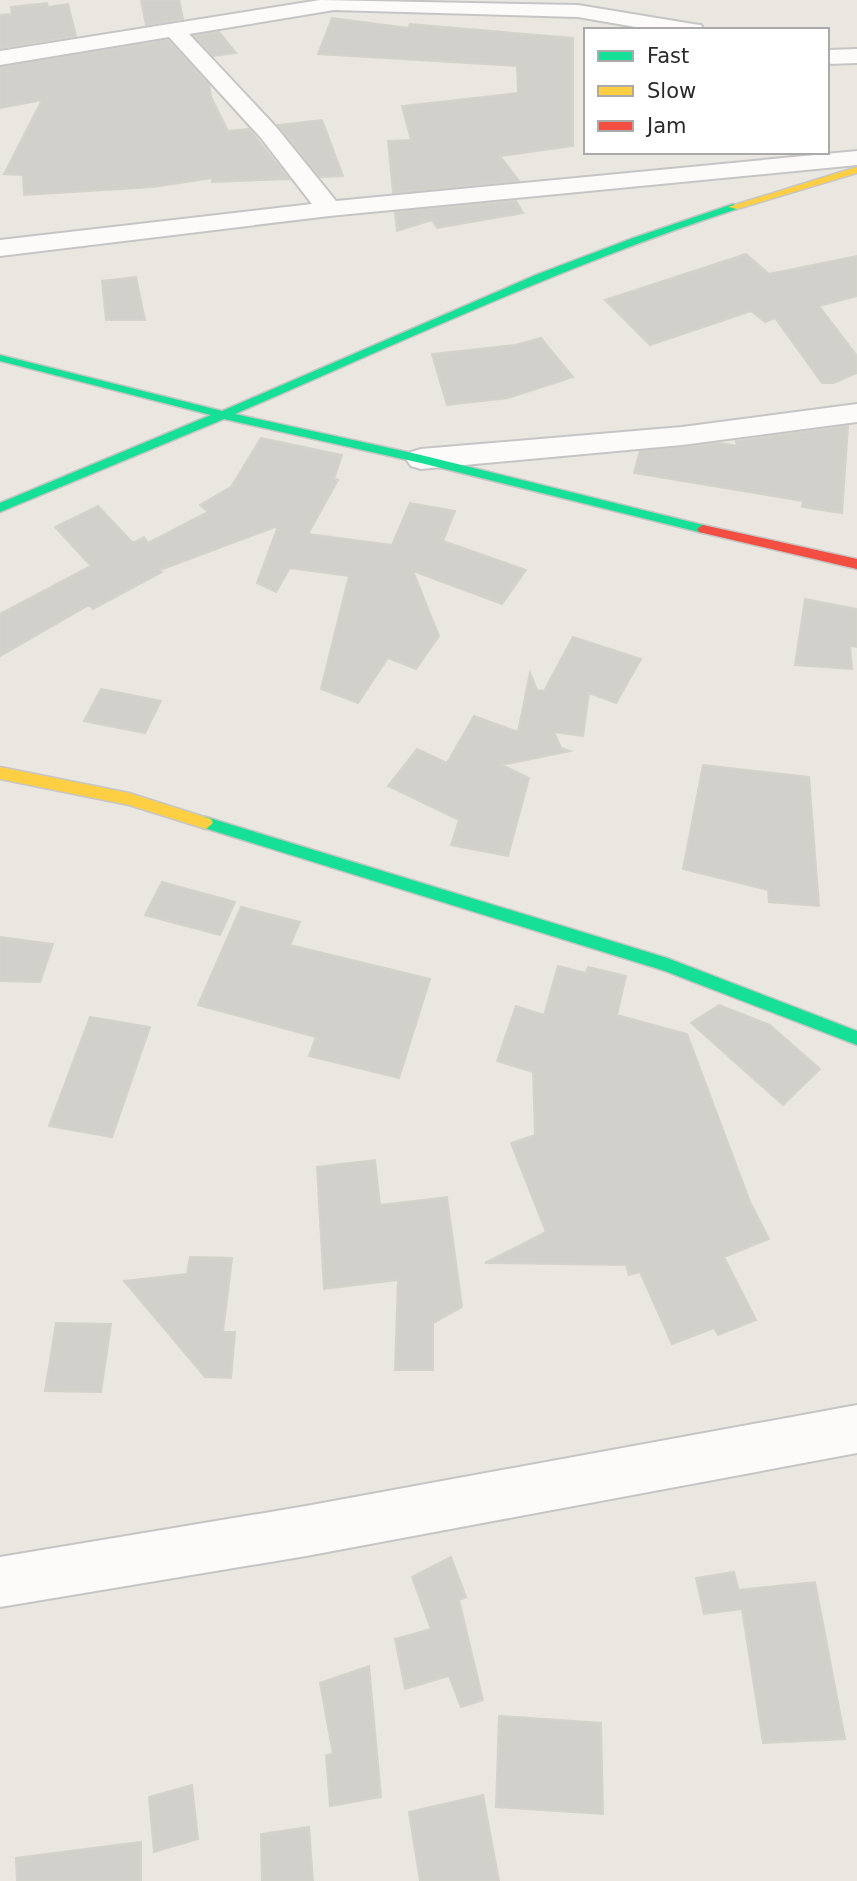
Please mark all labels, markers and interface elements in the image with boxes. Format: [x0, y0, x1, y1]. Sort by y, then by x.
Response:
legend [584, 28, 829, 154]
text: Fast [647, 44, 689, 68]
text: Slow [647, 79, 696, 103]
text: Jam [645, 114, 687, 138]

